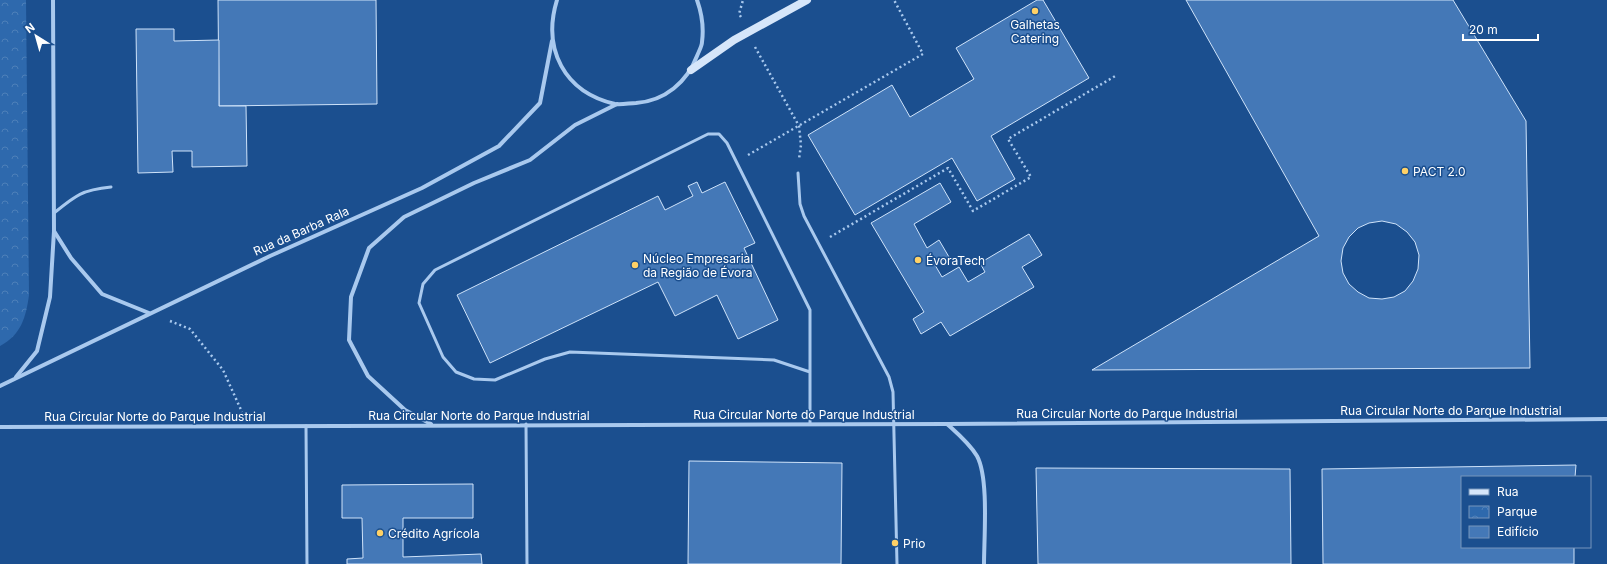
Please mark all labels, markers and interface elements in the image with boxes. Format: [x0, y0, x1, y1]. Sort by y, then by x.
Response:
marker: Galhetas Catering [1030, 6, 1040, 16]
north arrow [16, 16, 56, 56]
scale bar [1463, 16, 1538, 42]
place label: Galhetas Catering [1010, 17, 1060, 46]
text: N [22, 20, 38, 36]
text: 20 m [1469, 22, 1498, 37]
place label: PACT 2.0 [1413, 164, 1466, 179]
marker: PACT 2.0 [1400, 166, 1410, 176]
street label: Rua da Barba Rala [251, 203, 351, 259]
place label: Núcleo Empresarial da Região de Évora [643, 251, 753, 280]
place label: ÉvoraTech [926, 253, 985, 268]
marker: ÉvoraTech [913, 255, 923, 265]
marker: Núcleo Empresarial da Região de Évora [630, 260, 640, 270]
street label: Rua Circular Norte do Parque Industrial [1340, 403, 1562, 418]
street label: Rua Circular Norte do Parque Industrial [1016, 406, 1238, 421]
street label: Rua Circular Norte do Parque Industrial [693, 407, 915, 422]
street label: Rua Circular Norte do Parque Industrial [368, 408, 590, 423]
street label: Rua Circular Norte do Parque Industrial [44, 409, 266, 424]
legend [1461, 476, 1591, 548]
text: Rua [1497, 484, 1519, 499]
text: Parque [1497, 504, 1537, 519]
text: Edifício [1497, 524, 1539, 539]
place label: Crédito Agrícola [388, 526, 480, 541]
marker: Crédito Agrícola [375, 528, 385, 538]
place label: Prio [903, 536, 925, 551]
marker: Prio [890, 538, 900, 548]

